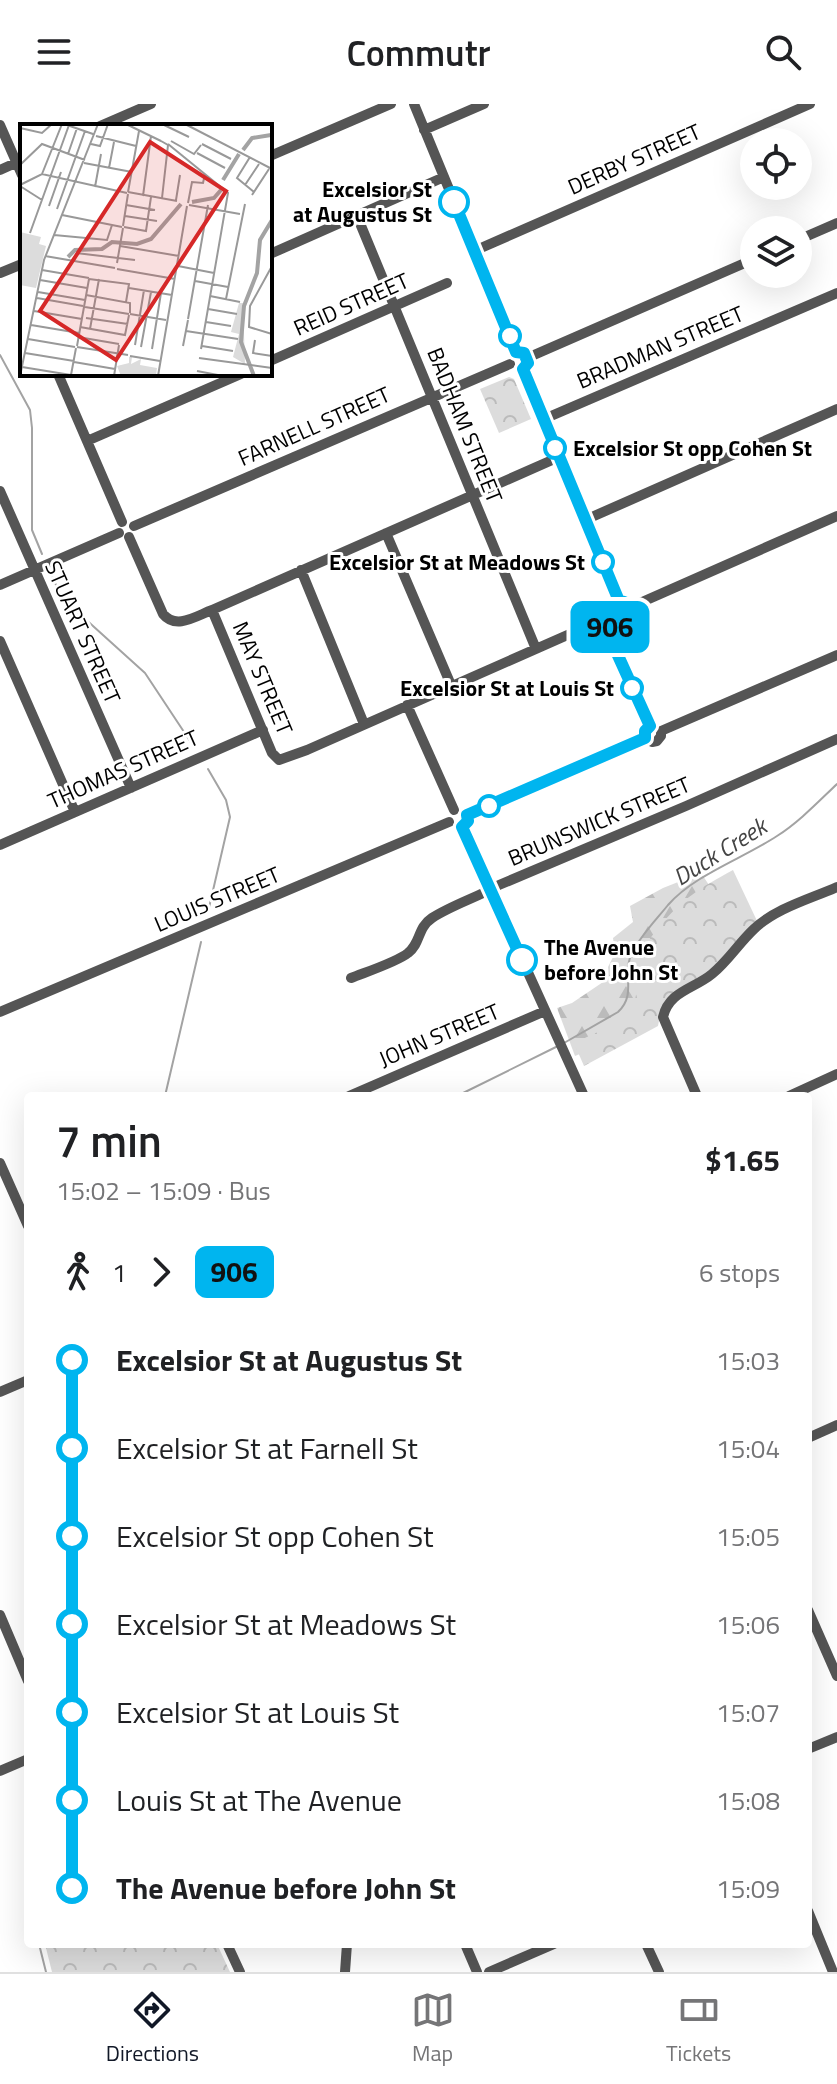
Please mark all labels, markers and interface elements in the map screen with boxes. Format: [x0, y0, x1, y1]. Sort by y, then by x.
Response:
text: Commutr [346, 25, 491, 80]
icon: menu [32, 30, 76, 74]
icon: search [761, 30, 805, 74]
street label: DERBY STREET [562, 114, 706, 204]
inset map [20, 124, 272, 376]
map controls [740, 128, 812, 288]
button: locate [740, 128, 812, 200]
place label: Excelsior St at Augustus St [293, 172, 432, 231]
marker: Excelsior St at Augustus St [439, 187, 469, 217]
button: layers [740, 216, 812, 288]
street label: REID STREET [288, 263, 415, 345]
street label: BRADMAN STREET [571, 296, 749, 398]
unlabelled marker [499, 325, 521, 347]
street label: BADHAM STREET [418, 342, 512, 508]
street label: FARNELL STREET [232, 377, 396, 475]
place label: Excelsior St opp Cohen St [573, 431, 812, 465]
marker: Excelsior St opp Cohen St [544, 437, 566, 459]
place label: Excelsior St at Meadows St [329, 545, 585, 579]
marker: Excelsior St at Meadows St [592, 551, 614, 573]
street label: STUART STREET [36, 555, 130, 709]
line badge: 906 [564, 601, 656, 653]
text: 906 [586, 605, 634, 648]
street label: MAY STREET [224, 616, 302, 740]
place label: Excelsior St at Louis St [400, 671, 614, 705]
marker: Excelsior St at Louis St [621, 677, 643, 699]
street label: THOMAS STREET [42, 720, 204, 817]
street label: BRUNSWICK STREET [502, 767, 696, 875]
unlabelled marker [478, 795, 500, 817]
water label: Duck Creek [666, 806, 776, 894]
street label: LOUIS STREET [149, 857, 286, 941]
place label: The Avenue before John St [544, 930, 678, 989]
marker: The Avenue before John St [507, 945, 537, 975]
street label: JOHN STREET [373, 994, 505, 1076]
text: 7 min [56, 1107, 162, 1174]
text: $1.65 [705, 1137, 780, 1183]
text: 15:02 – 15:09 · Bus [56, 1171, 271, 1210]
icon: walk [56, 1250, 100, 1294]
icon: forward [139, 1250, 183, 1294]
text: 906 [211, 1250, 258, 1293]
text: 1 [112, 1253, 127, 1292]
text: 6 stops [699, 1253, 780, 1292]
text: Excelsior St at Augustus St [116, 1337, 462, 1383]
text: 15:03 [716, 1341, 780, 1380]
text: Excelsior St at Farnell St [116, 1425, 418, 1471]
text: 15:04 [716, 1429, 780, 1468]
text: Excelsior St opp Cohen St [116, 1513, 434, 1559]
text: 15:05 [716, 1517, 780, 1556]
text: Excelsior St at Meadows St [116, 1601, 456, 1647]
text: 15:06 [716, 1605, 780, 1644]
text: Excelsior St at Louis St [116, 1689, 399, 1735]
text: 15:07 [716, 1693, 780, 1732]
text: Louis St at The Avenue [116, 1777, 402, 1823]
text: 15:08 [716, 1781, 780, 1820]
text: The Avenue before John St [116, 1865, 456, 1911]
text: 15:09 [716, 1869, 780, 1908]
tab: Directions [106, 1988, 199, 2070]
tab: Map [411, 1988, 455, 2070]
tab: Tickets [666, 1988, 731, 2070]

